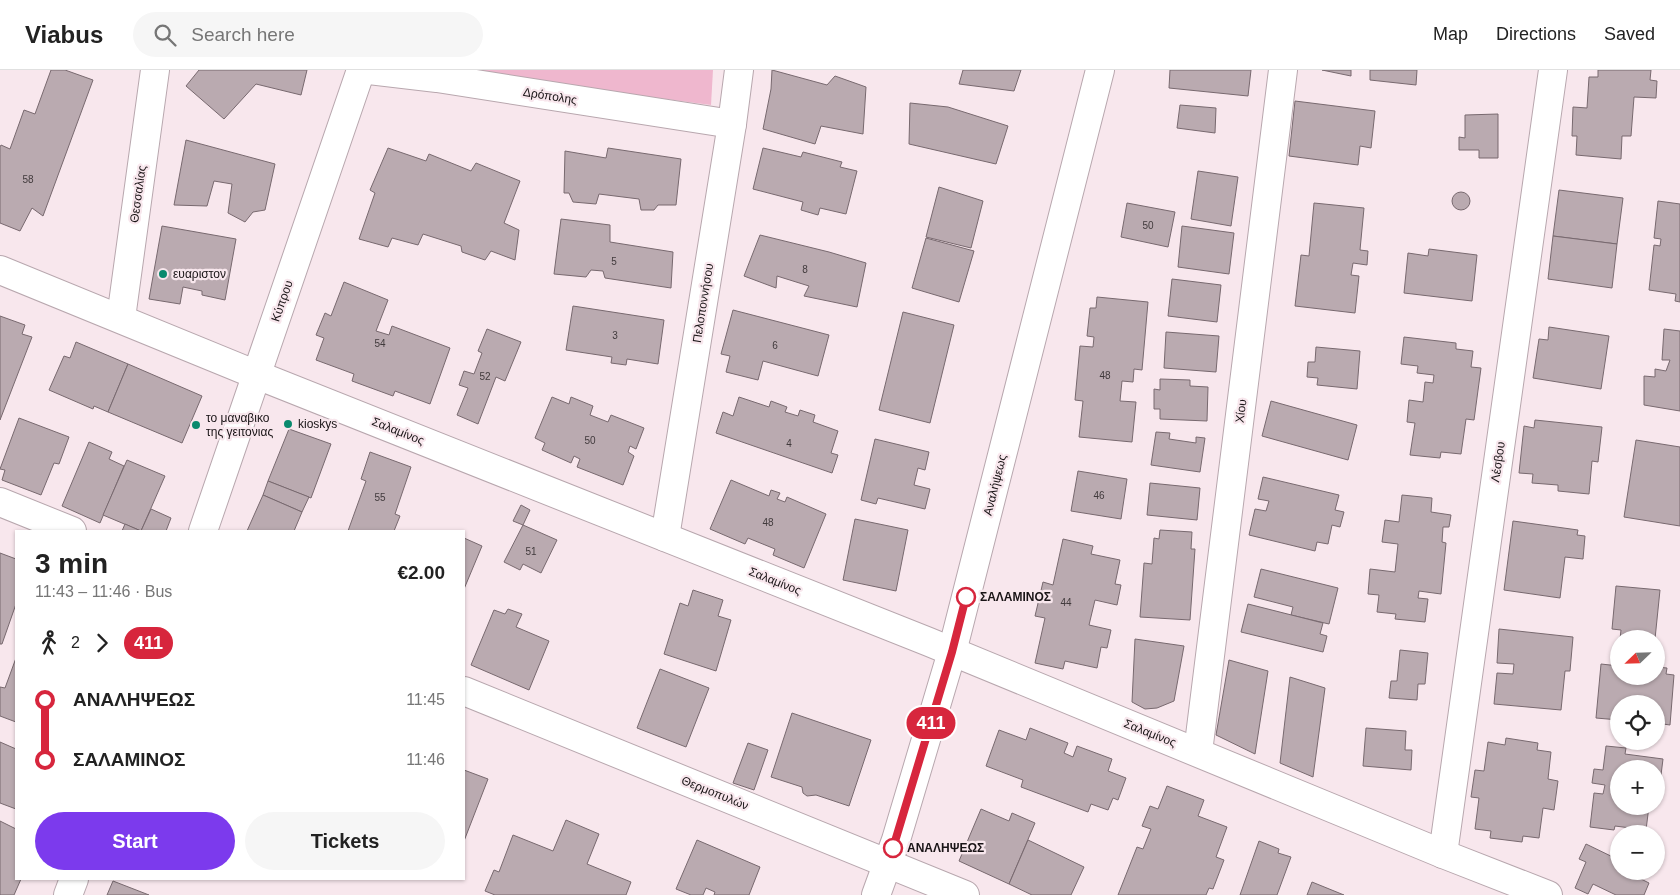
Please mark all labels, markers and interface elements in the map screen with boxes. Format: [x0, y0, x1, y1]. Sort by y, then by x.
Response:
search box [133, 12, 483, 57]
text: Viabus [25, 21, 103, 48]
icon: search [151, 21, 179, 49]
text: Search here [191, 24, 295, 45]
text: Map [1433, 24, 1468, 44]
text: Directions [1496, 24, 1576, 44]
text: Saved [1604, 24, 1655, 44]
street label: Δρόπολης [522, 85, 578, 107]
street label: Θεσσαλίας [127, 164, 149, 224]
house number: 58 [22, 174, 34, 185]
house number: 50 [1142, 220, 1154, 231]
house number: 5 [611, 256, 617, 267]
street label: Πελοποννήσου [690, 262, 716, 344]
house number: 8 [802, 264, 808, 275]
place label: ευαριστον [173, 267, 226, 281]
marker: ευαριστον [157, 268, 169, 280]
street label: Κύπρου [268, 278, 296, 324]
house number: 3 [612, 330, 618, 341]
house number: 54 [374, 338, 386, 349]
house number: 6 [772, 340, 778, 351]
house number: 48 [1099, 370, 1111, 381]
house number: 52 [479, 371, 491, 382]
street label: Χίου [1233, 398, 1249, 424]
place label: το μαναβικο της γειτονιας [206, 411, 273, 439]
street label: Σαλαμίνος [370, 414, 426, 448]
place label: kioskys [298, 417, 337, 431]
marker: kioskys [282, 418, 294, 430]
marker: το μαναβικο της γειτονιας [190, 419, 202, 431]
house number: 50 [584, 435, 596, 446]
house number: 4 [786, 438, 792, 449]
street label: Λέσβου [1488, 441, 1508, 483]
street label: Αναλήψεως [981, 453, 1009, 517]
house number: 46 [1093, 490, 1105, 501]
house number: 55 [374, 492, 386, 503]
house number: 48 [762, 517, 774, 528]
house number: 51 [525, 546, 537, 557]
text: 3 min [35, 548, 108, 579]
text: €2.00 [397, 562, 445, 583]
street label: Σαλαμίνος [747, 564, 803, 598]
text: 11:43 – 11:46 · Bus [35, 583, 172, 600]
marker: ΣΑΛΑΜΙΝΟΣ [956, 587, 976, 607]
place label: ΣΑΛΑΜΙΝΟΣ [980, 590, 1051, 604]
house number: 44 [1060, 597, 1072, 608]
icon: walk [35, 629, 63, 657]
icon: forward [88, 629, 116, 657]
north arrow [1610, 630, 1665, 685]
map controls [1610, 630, 1665, 880]
text: 411 [134, 633, 163, 653]
text: 2 [71, 634, 80, 651]
text: ΑΝΑΛΗΨΕΩΣ [73, 689, 195, 710]
text: 11:45 [406, 691, 445, 708]
button: locate [1610, 695, 1665, 750]
line badge: 411 [902, 707, 960, 739]
text: 411 [916, 713, 946, 733]
street label: Σαλαμίνος [1122, 716, 1178, 750]
text: ΣΑΛΑΜΙΝΟΣ [73, 749, 186, 770]
text: 11:46 [406, 751, 445, 768]
button: + [1610, 760, 1665, 815]
street label: Θερμοπυλών [679, 773, 751, 813]
button: Start [35, 812, 235, 870]
button: Tickets [245, 812, 445, 870]
button: − [1610, 825, 1665, 880]
marker: ΑΝΑΛΗΨΕΩΣ [883, 838, 903, 858]
place label: ΑΝΑΛΗΨΕΩΣ [907, 841, 984, 855]

